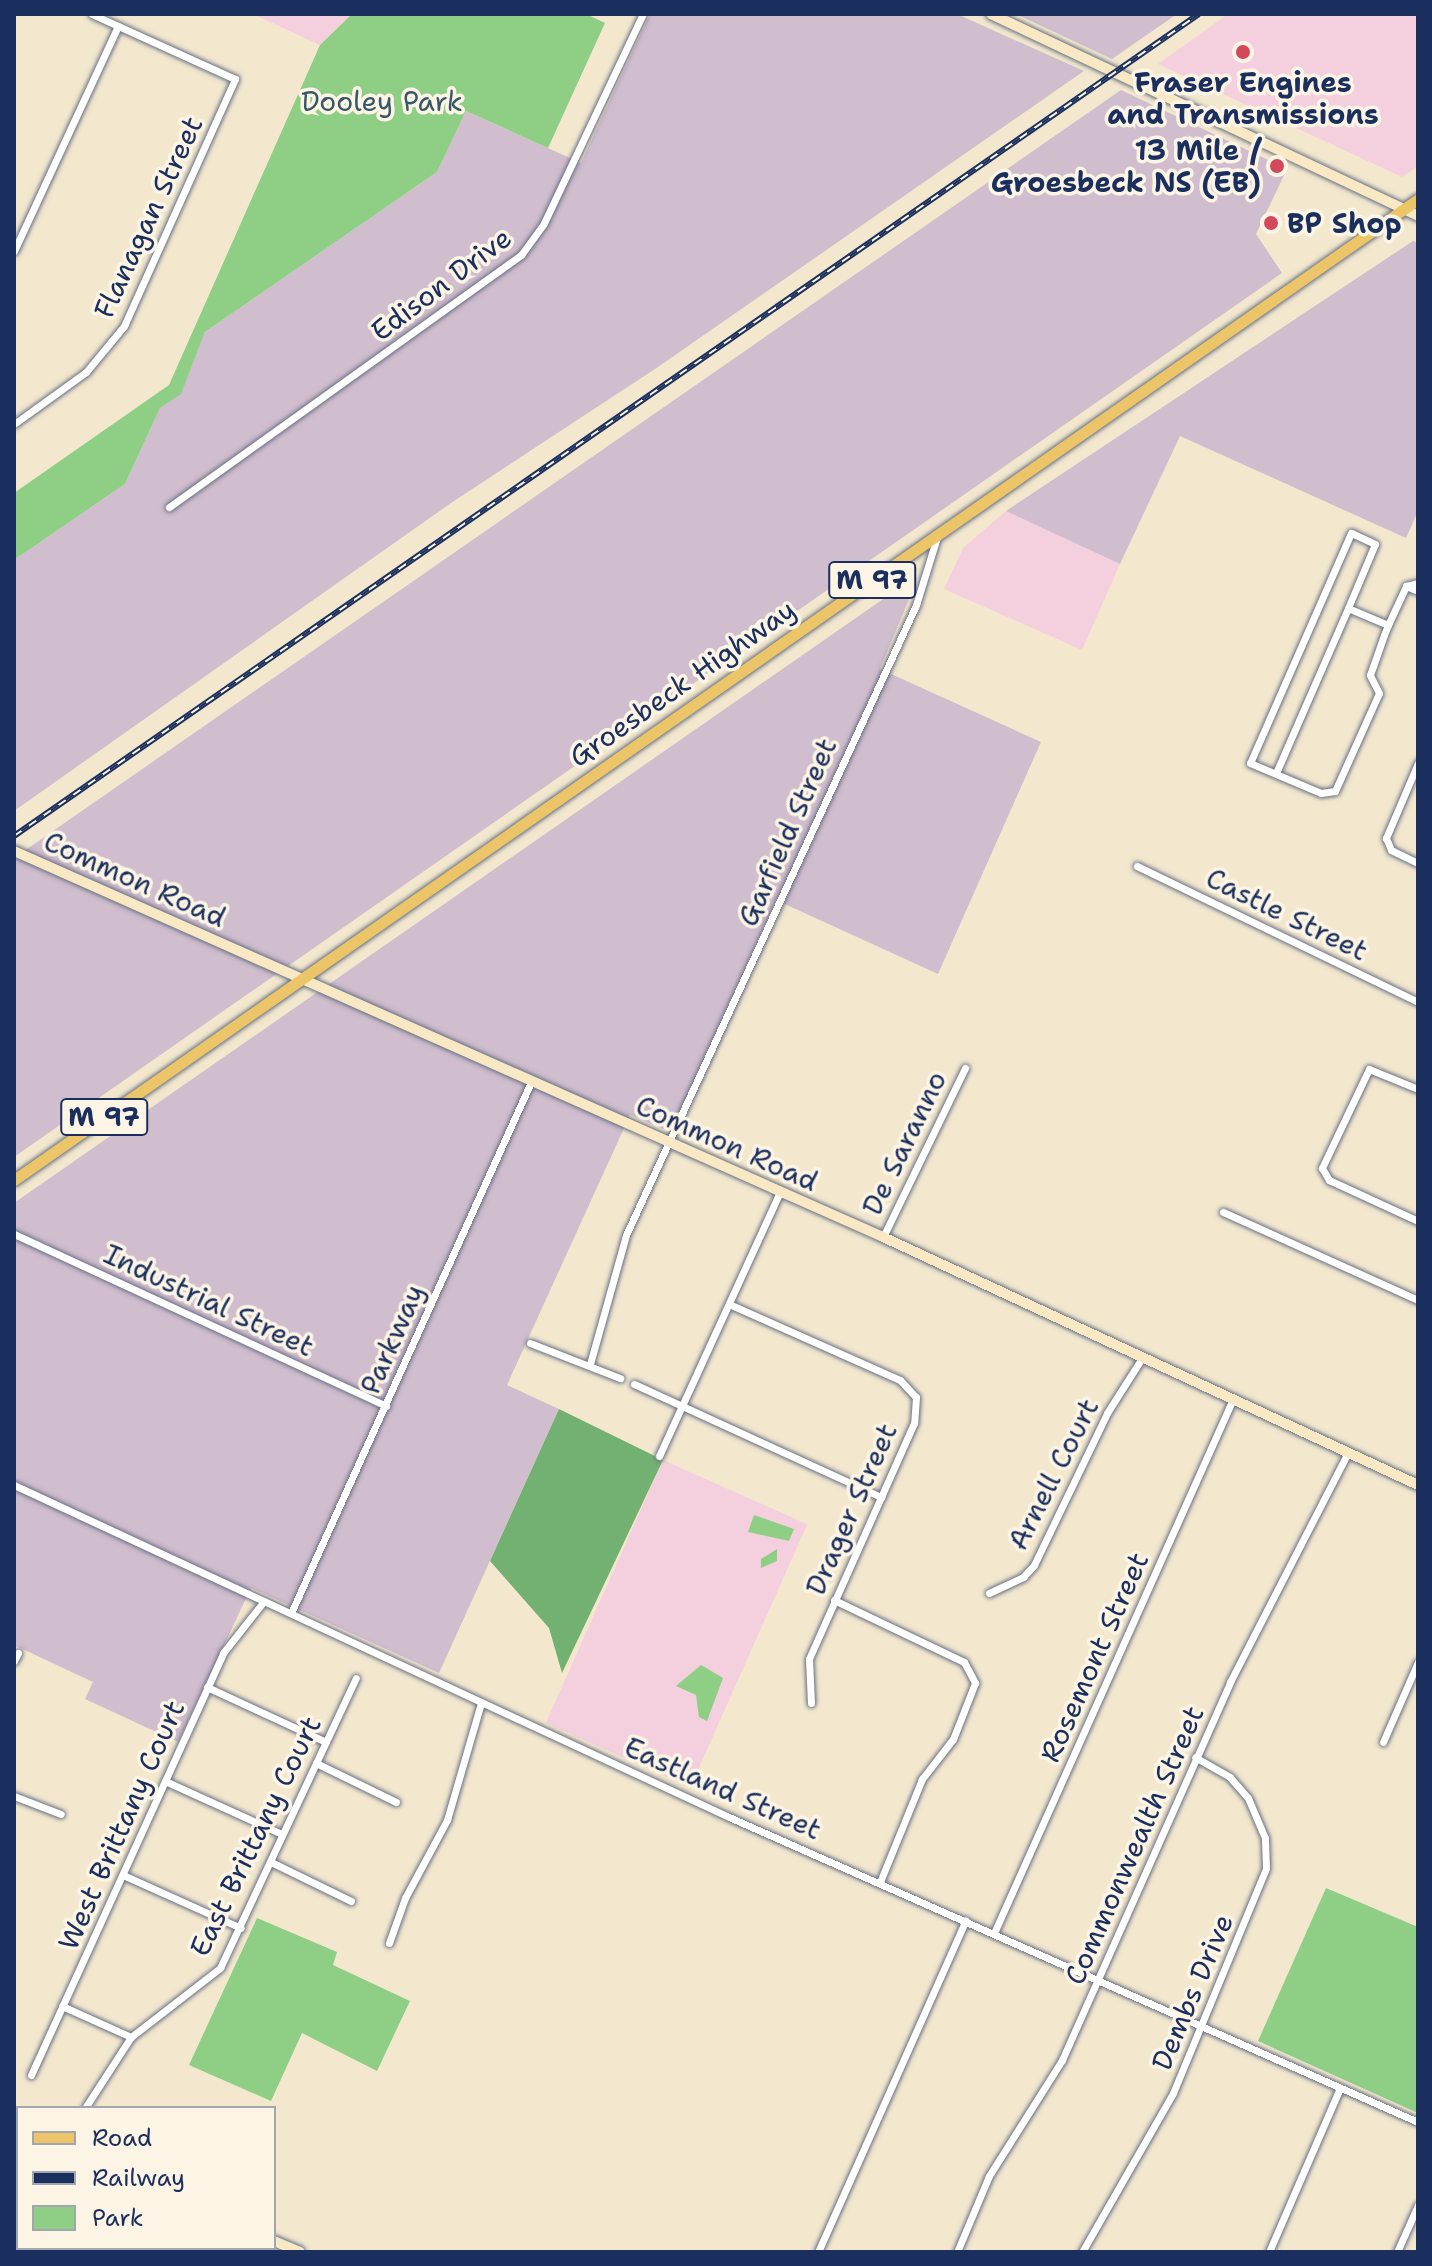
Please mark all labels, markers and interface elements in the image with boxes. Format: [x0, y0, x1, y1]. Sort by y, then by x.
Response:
marker: Fraser Engines and Transmissions [1234, 43, 1252, 61]
place label: Fraser Engines and Transmissions [1107, 65, 1379, 131]
park label: Dooley Park [301, 84, 463, 118]
street label: Flanagan Street [87, 111, 209, 323]
place label: 13 Mile / Groesbeck NS (EB) [991, 133, 1261, 199]
marker: 13 Mile / Groesbeck NS (EB) [1268, 157, 1286, 175]
place label: BP Shop [1287, 206, 1401, 240]
marker: BP Shop [1262, 214, 1280, 232]
street label: Edison Drive [364, 220, 518, 348]
road number: M 97 [828, 558, 916, 602]
street label: Groesbeck Highway [562, 592, 802, 774]
street label: Garfield Street [731, 733, 843, 931]
street label: Common Road [39, 824, 231, 934]
street label: Castle Street [1201, 860, 1373, 968]
street label: De Saranno [855, 1066, 953, 1220]
street label: Common Road [631, 1088, 823, 1198]
road number: M 97 [60, 1095, 148, 1139]
street label: Industrial Street [99, 1237, 319, 1363]
street label: Parkway [353, 1279, 431, 1399]
street label: Arnell Court [1001, 1393, 1105, 1555]
street label: Drager Street [798, 1418, 904, 1600]
street label: Rosemont Street [1033, 1547, 1155, 1767]
street label: West Brittany Court [51, 1695, 191, 1955]
street label: Commonwealth Street [1057, 1700, 1211, 1990]
street label: East Brittany Court [182, 1710, 328, 1962]
street label: Eastland Street [619, 1730, 827, 1846]
street label: Dembs Drive [1144, 1909, 1240, 2075]
legend [16, 2106, 276, 2250]
text: Road [92, 2122, 152, 2154]
text: Railway [92, 2162, 185, 2194]
text: Park [92, 2202, 144, 2234]

